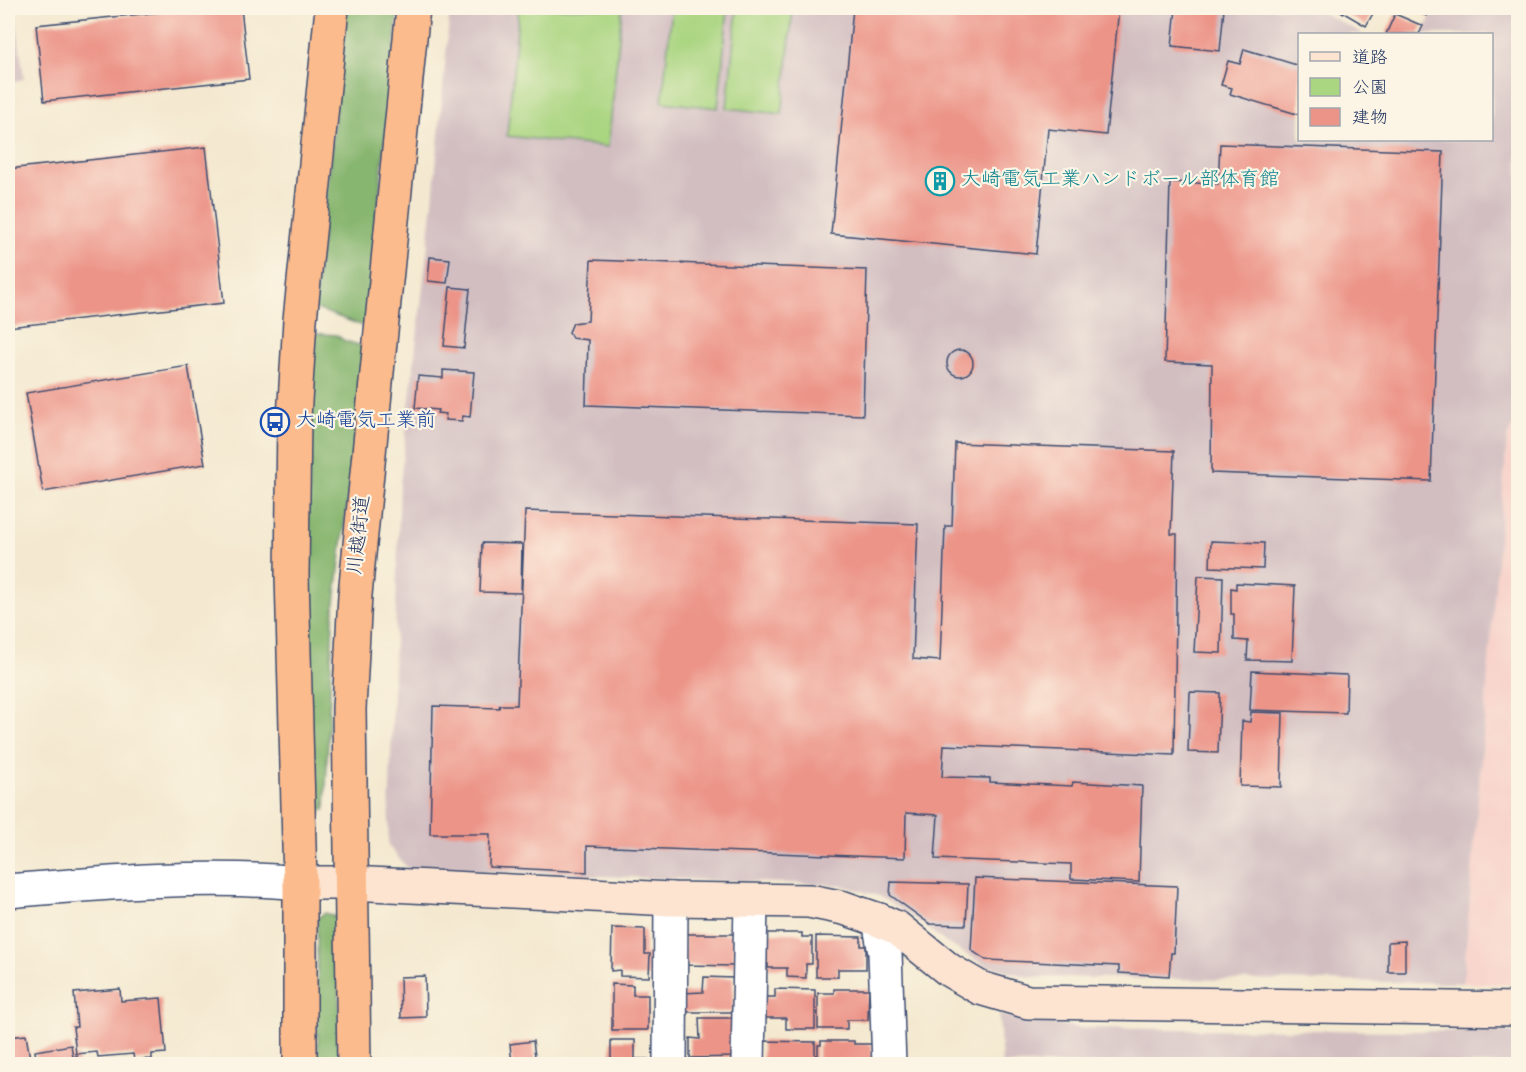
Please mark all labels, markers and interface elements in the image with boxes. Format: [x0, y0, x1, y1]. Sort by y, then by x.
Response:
legend [1298, 33, 1493, 141]
text: 道路 [1352, 48, 1388, 70]
text: 公園 [1352, 79, 1388, 100]
text: 建物 [1352, 108, 1388, 130]
building icon: 大崎電気工業ハンドボール部体育館 [924, 165, 956, 197]
place label: 大崎電気工業ハンドボール部体育館 [961, 168, 1279, 193]
bus stop icon: 大崎電気工業前 [259, 406, 291, 438]
place label: 大崎電気工業前 [296, 409, 436, 434]
street label: 川越街道 [344, 494, 377, 576]

